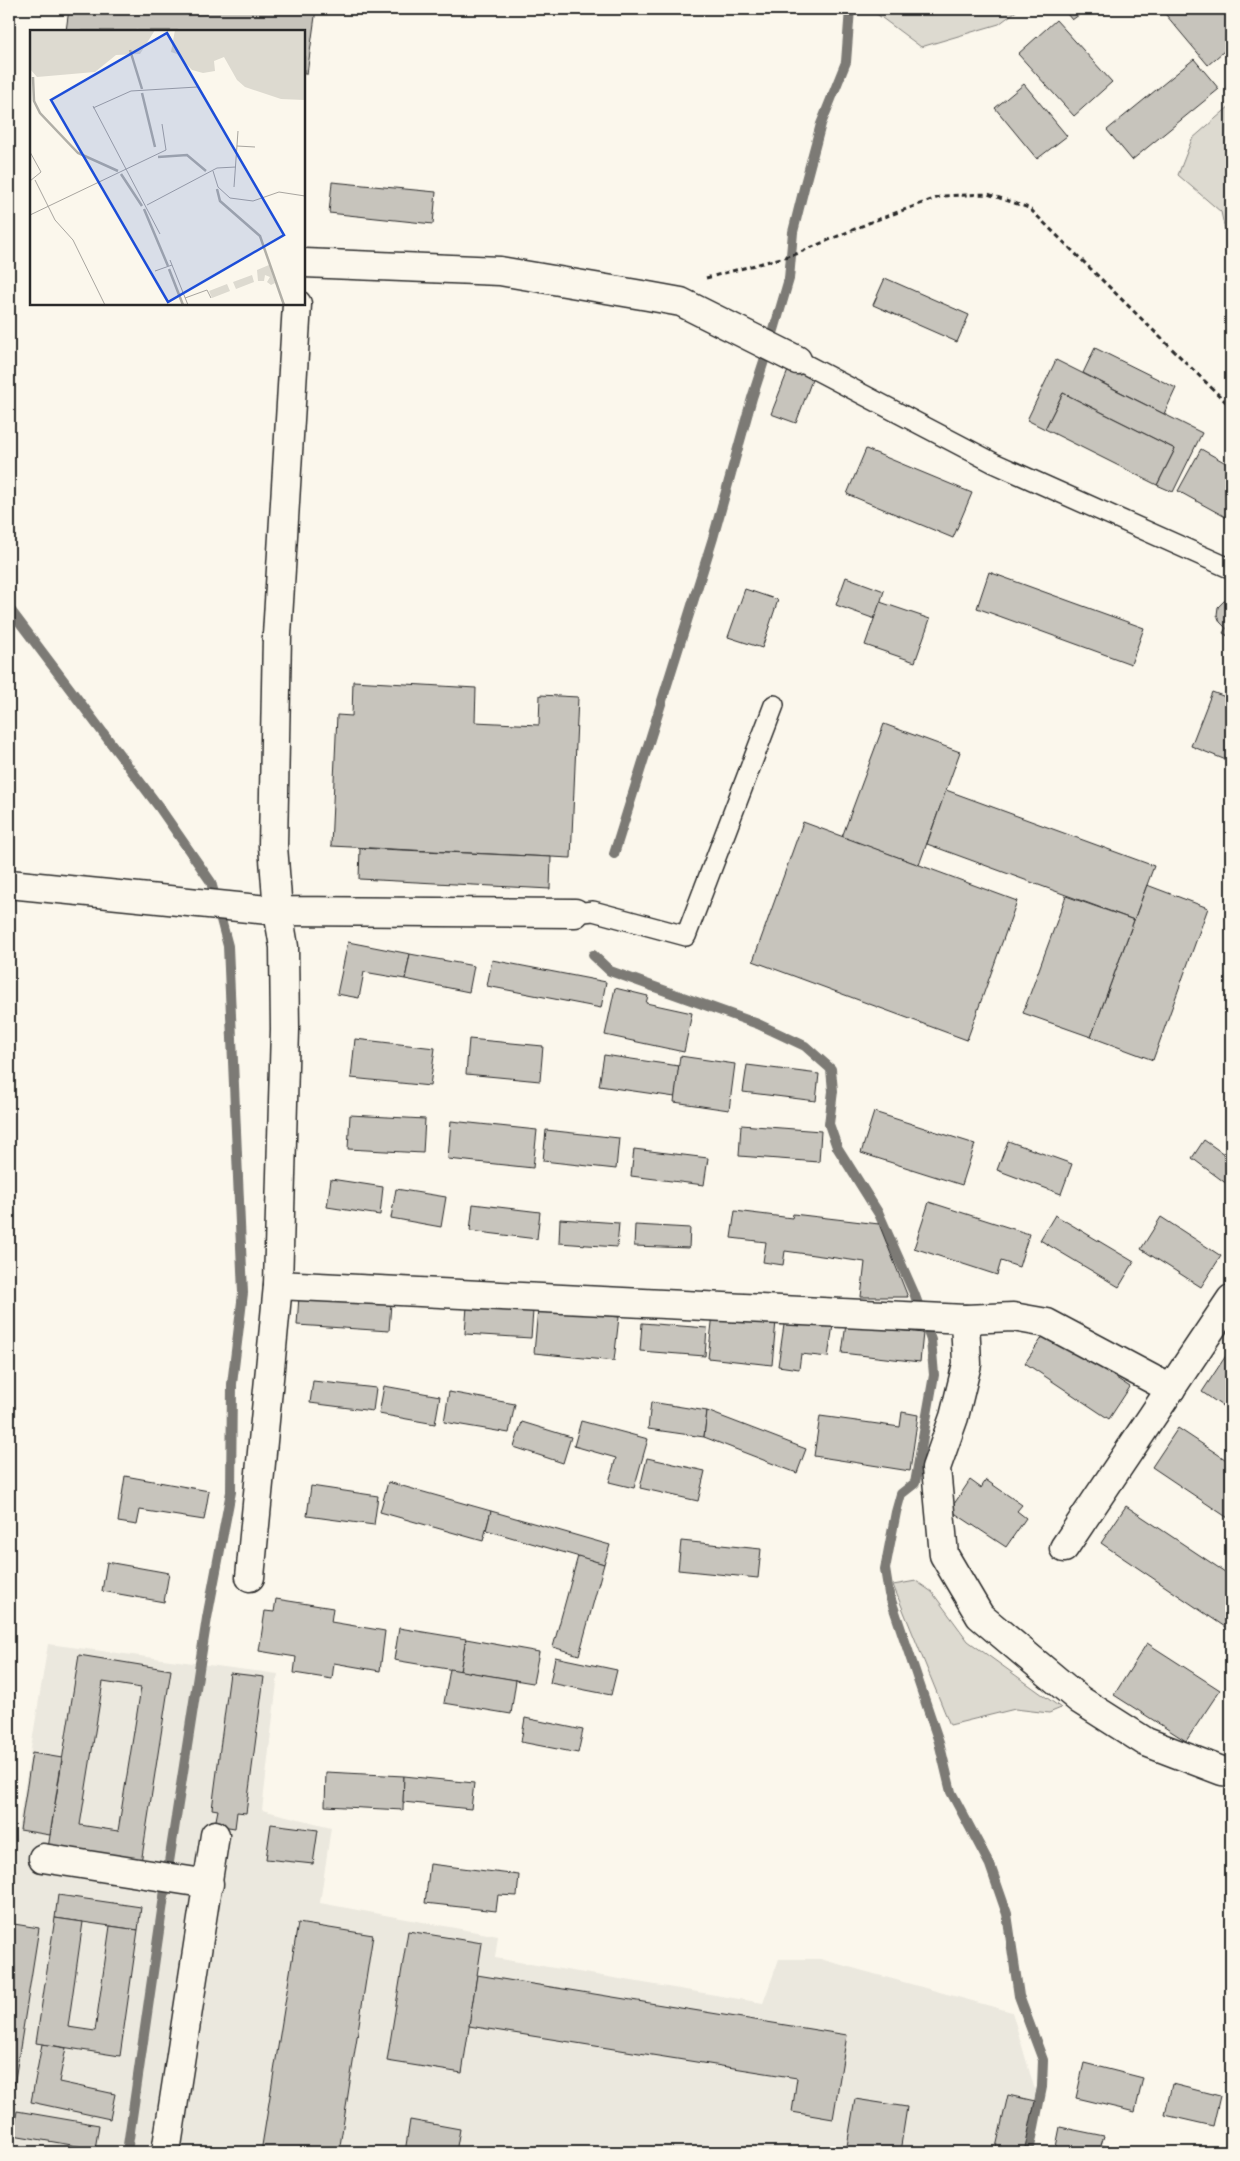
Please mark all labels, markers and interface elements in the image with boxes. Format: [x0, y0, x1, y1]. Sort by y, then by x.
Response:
inset map [30, 30, 305, 305]

